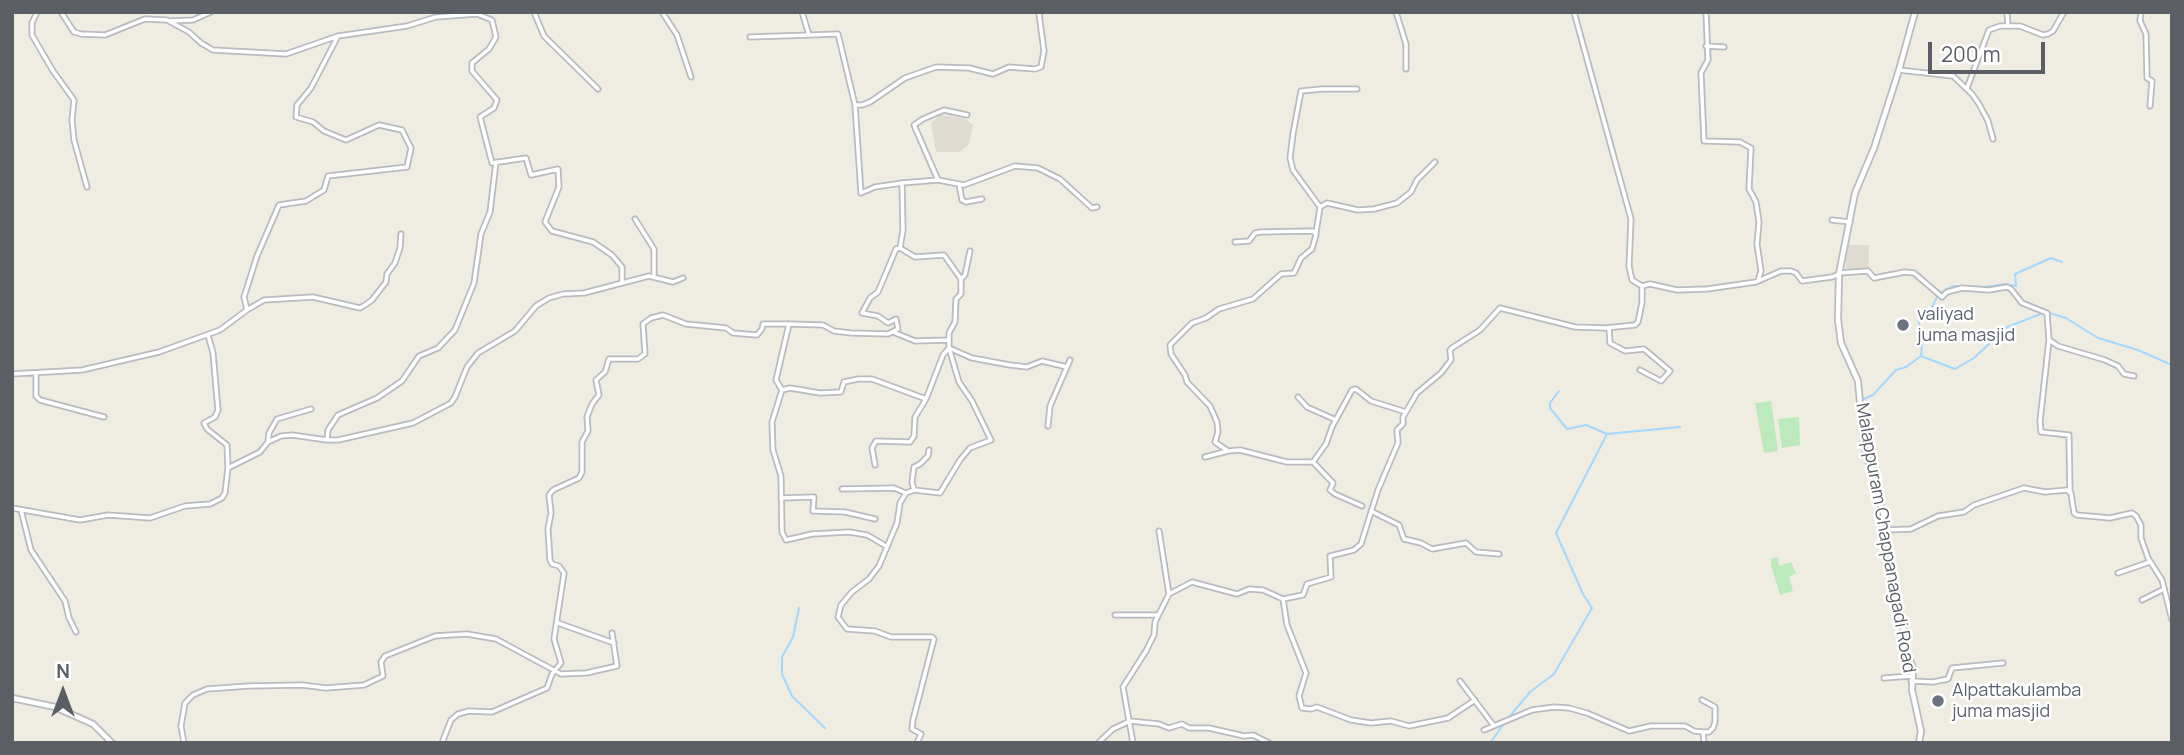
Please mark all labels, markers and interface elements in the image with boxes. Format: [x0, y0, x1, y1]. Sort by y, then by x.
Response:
scale bar [1932, 28, 2049, 72]
text: 200 m [1941, 40, 2001, 68]
place label: valiyad juma masjid [1917, 304, 2015, 346]
marker: valiyad juma masjid [1895, 317, 1911, 333]
street label: Malappuram Chappanagadi Road [1851, 401, 1919, 675]
north arrow [28, 657, 98, 727]
text: N [56, 658, 70, 684]
place label: Alpattakulamba juma masjid [1952, 680, 2081, 722]
marker: Alpattakulamba juma masjid [1930, 693, 1946, 709]

